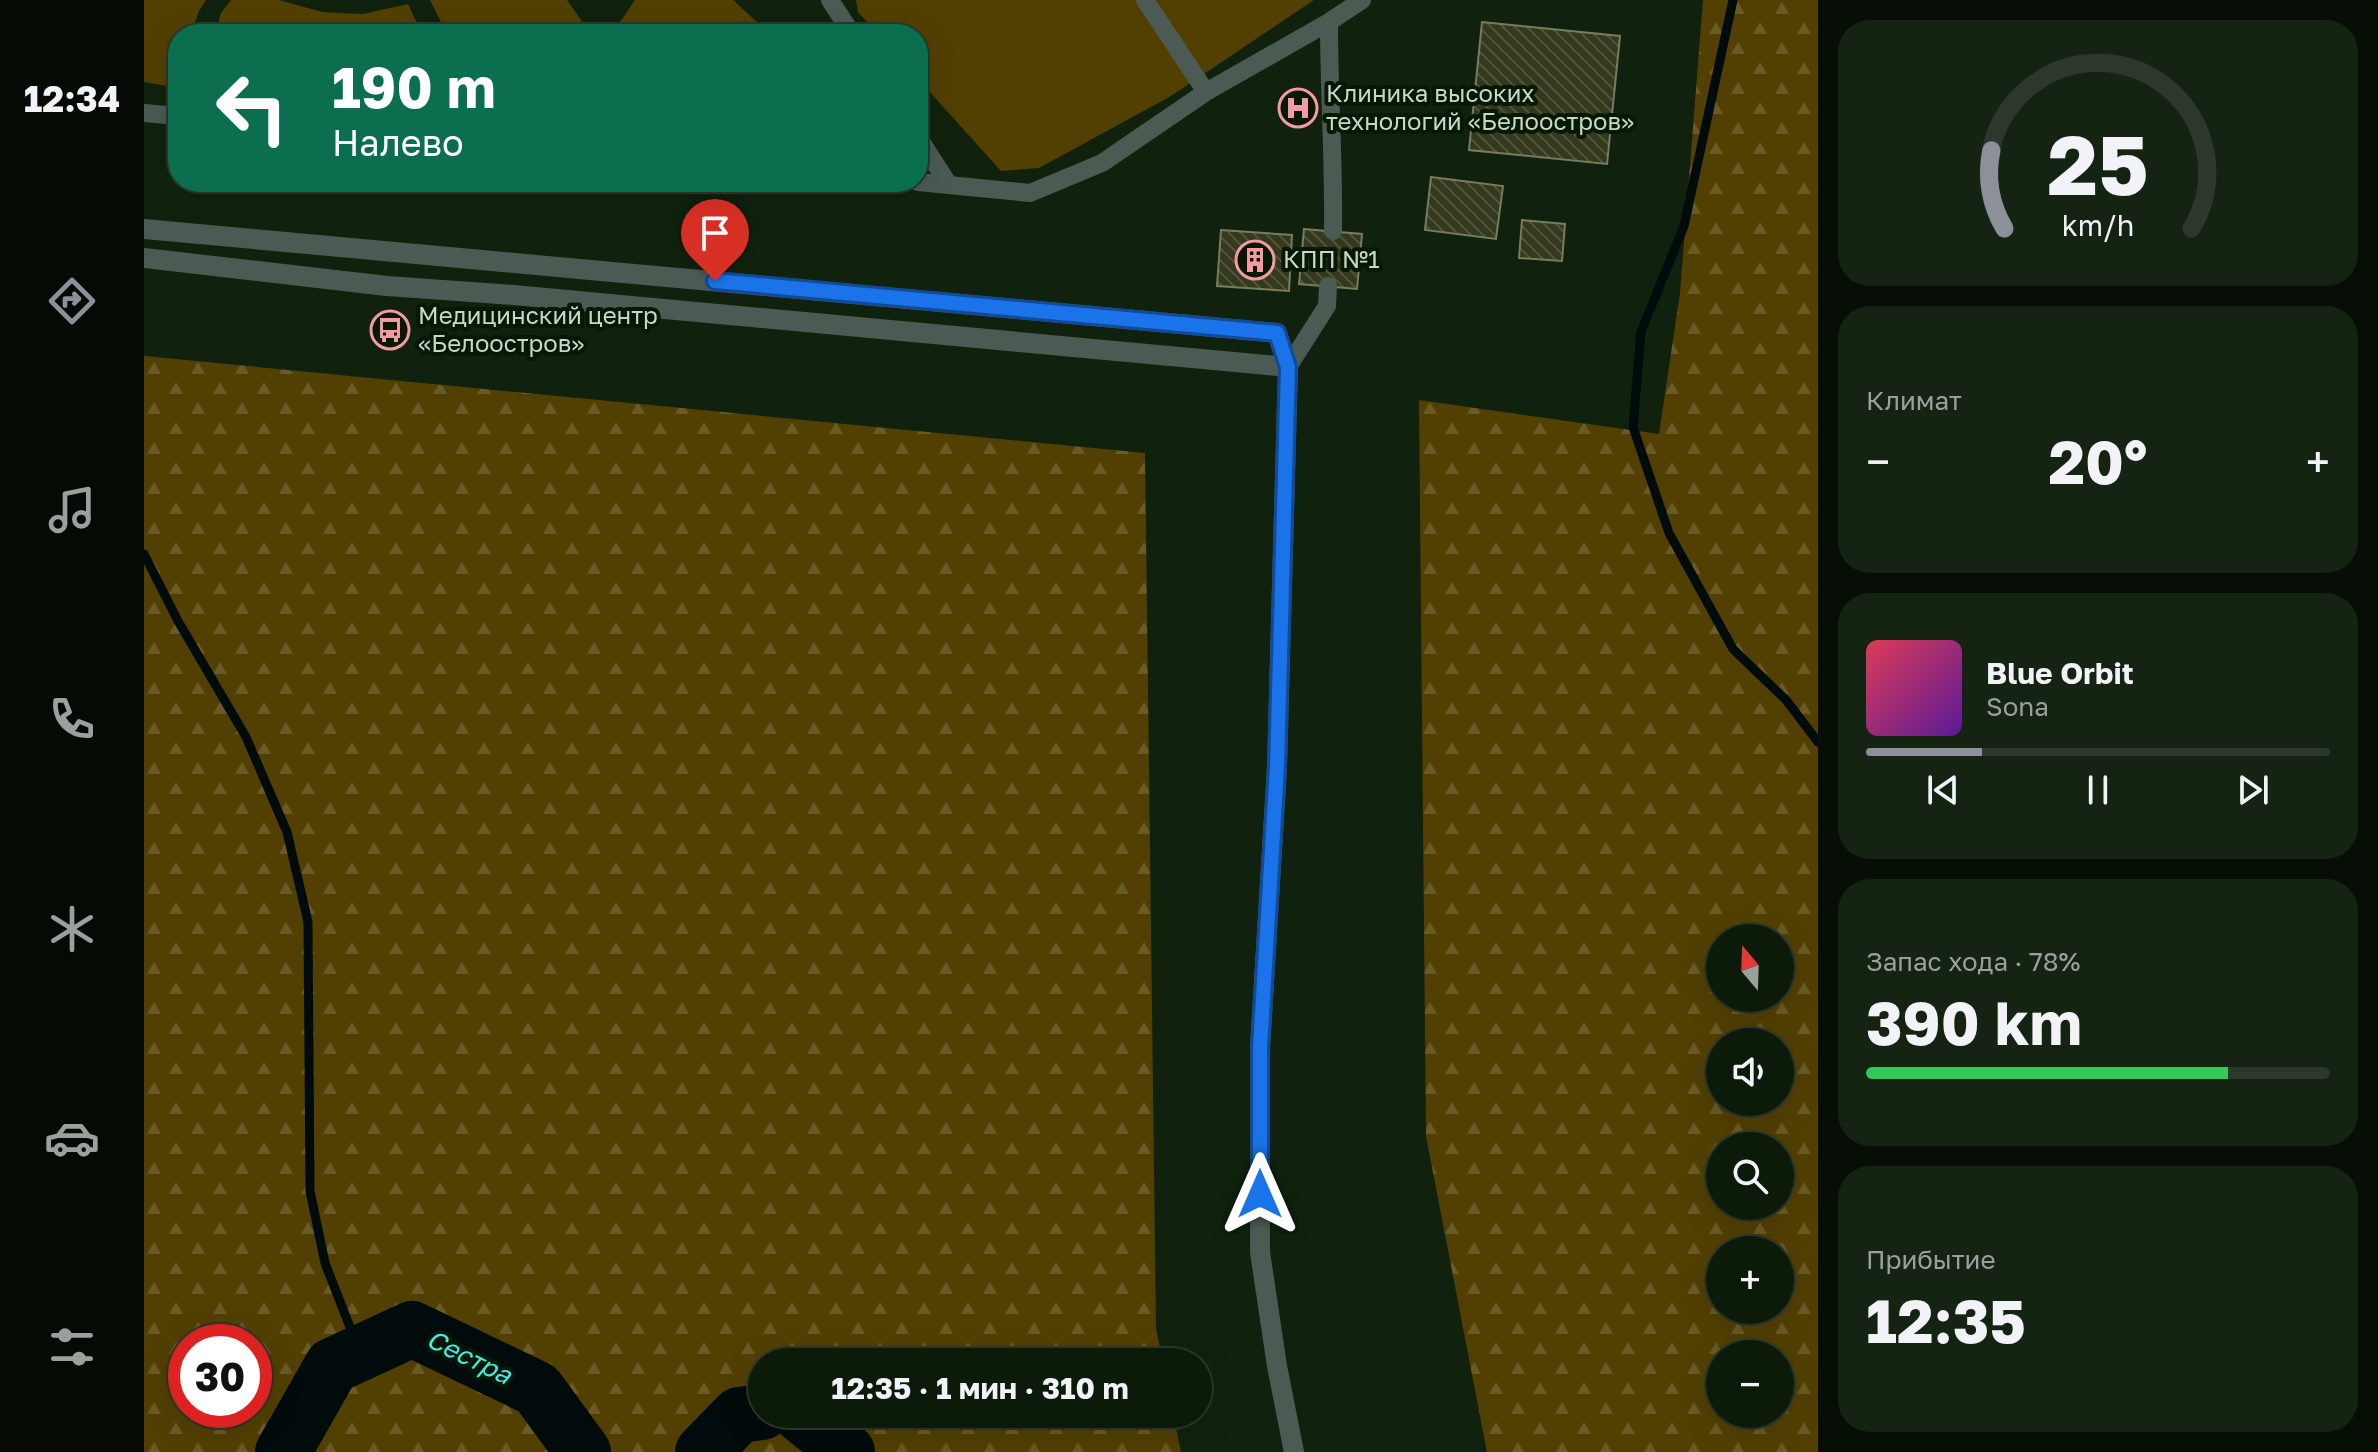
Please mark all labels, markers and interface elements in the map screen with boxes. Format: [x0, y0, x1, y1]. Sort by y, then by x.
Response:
text: 190 m [332, 53, 496, 120]
icon: left [200, 56, 304, 160]
text: 12:34 [24, 77, 120, 120]
place label: Клиника высоких технологий «Белоостров» [1326, 78, 1634, 135]
hospital icon: Клиника высоких технологий «Белоостров» [1277, 87, 1319, 129]
text: 25 [2047, 113, 2149, 213]
text: Налево [332, 121, 464, 164]
pin [681, 199, 749, 281]
text: km/h [2062, 208, 2134, 242]
icon: arrive [693, 211, 737, 255]
building icon: КПП №1 [1234, 239, 1276, 281]
place label: КПП №1 [1283, 244, 1380, 273]
icon: directions [44, 273, 100, 329]
place label: Медицинский центр «Белоостров» [418, 300, 658, 357]
bus stop icon: Медицинский центр «Белоостров» [369, 309, 411, 351]
text: Климат [1866, 385, 1962, 416]
text: 20° [2049, 425, 2148, 497]
text: − [1866, 435, 1890, 488]
text: + [2306, 435, 2330, 488]
icon: music [44, 482, 100, 538]
text: Blue Orbit [1986, 655, 2134, 691]
icon: phone [44, 691, 100, 747]
text: Sona [1986, 691, 2049, 722]
icon: previous [1921, 768, 1965, 812]
icon: pause [2076, 768, 2120, 812]
icon: next [2231, 768, 2275, 812]
icon: climate [44, 901, 100, 957]
north arrow [1706, 924, 1794, 1012]
map controls [1706, 924, 1794, 1428]
text: Запас хода · 78% [1866, 946, 2080, 977]
text: 390 km [1866, 986, 2082, 1058]
button: sound [1706, 1028, 1794, 1116]
icon: car [44, 1110, 100, 1166]
button: search [1706, 1132, 1794, 1220]
position arrow [1218, 1152, 1302, 1236]
button: + [1706, 1236, 1794, 1324]
text: Прибытие [1866, 1244, 1995, 1275]
text: 12:35 [1866, 1284, 2026, 1356]
icon: filters [44, 1319, 100, 1375]
water label: Сестра [422, 1323, 518, 1391]
speed limit sign: 30 [168, 1324, 272, 1428]
button: − [1706, 1340, 1794, 1428]
text: 12:35 · 1 мин · 310 m [831, 1370, 1129, 1406]

